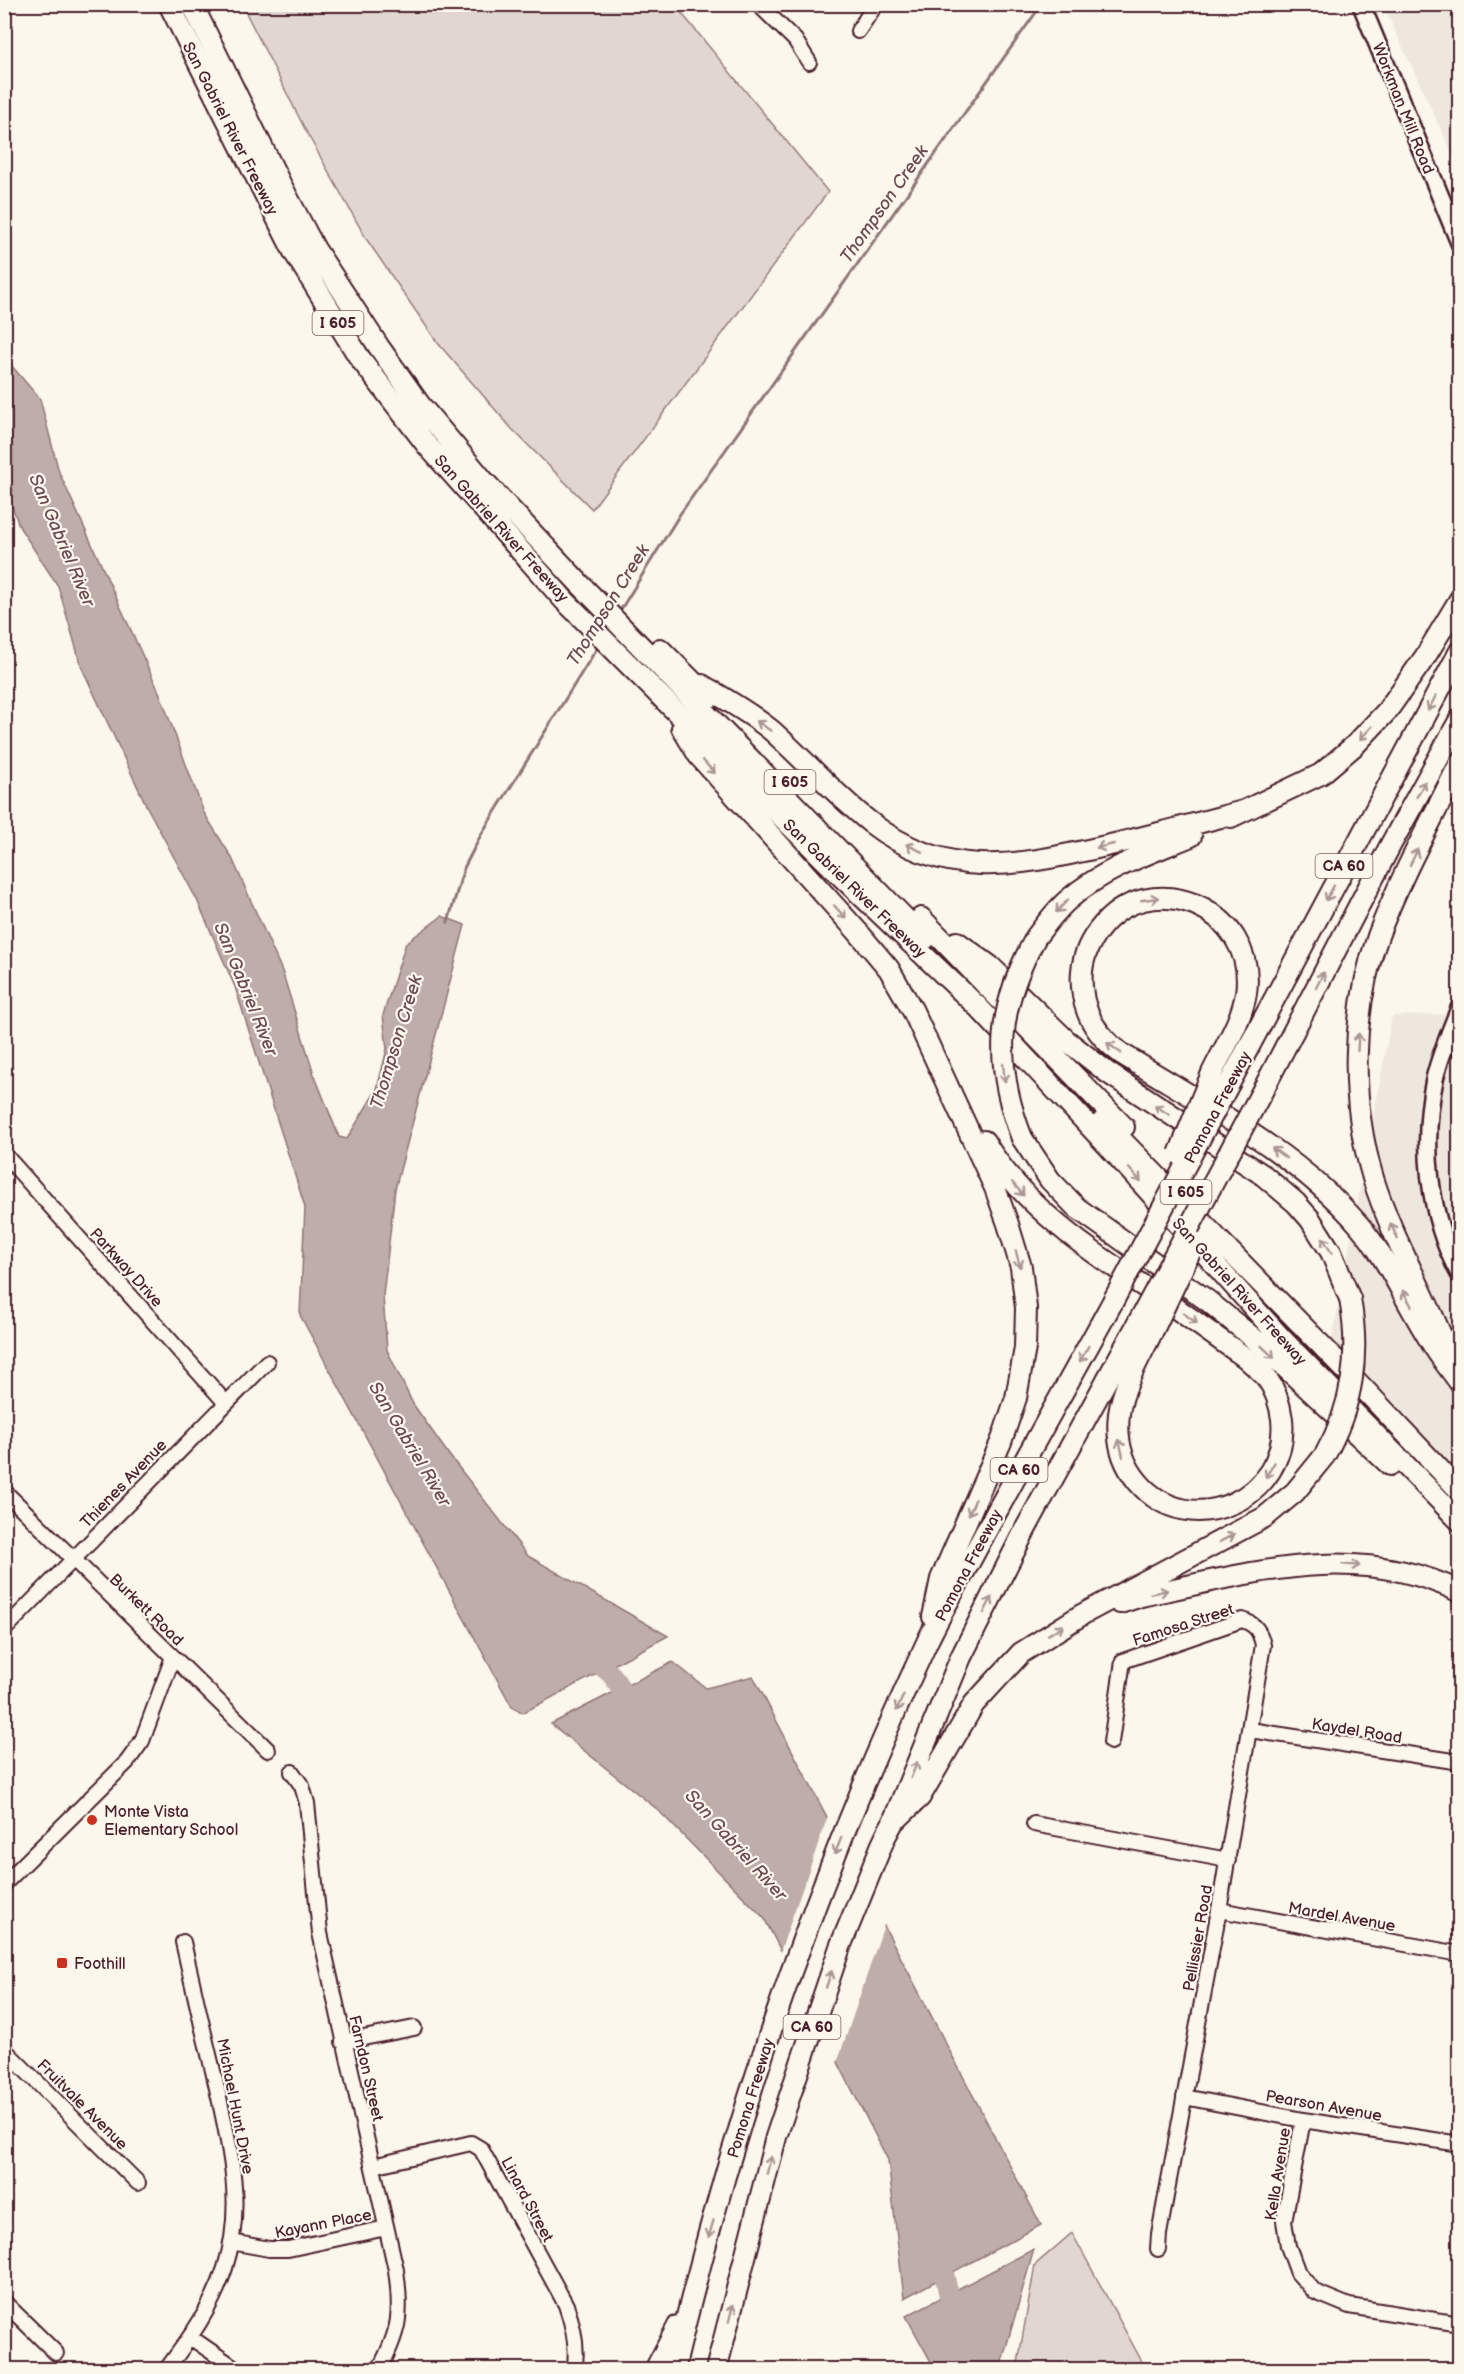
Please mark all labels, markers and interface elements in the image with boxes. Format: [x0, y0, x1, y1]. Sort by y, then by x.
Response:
street label: San Gabriel River Freeway [178, 39, 282, 219]
street label: Workman Mill Road [1368, 40, 1438, 177]
water label: Thompson Creek [836, 140, 933, 267]
road number: I 605 [312, 311, 364, 335]
street label: San Gabriel River Freeway [430, 451, 573, 607]
water label: San Gabriel River [24, 471, 100, 611]
water label: Thompson Creek [563, 540, 655, 670]
one-way arrow [1426, 693, 1437, 711]
one-way arrow [756, 720, 772, 732]
one-way arrow [1360, 725, 1374, 740]
one-way arrow [702, 759, 716, 774]
road number: I 605 [764, 770, 816, 794]
one-way arrow [1415, 781, 1427, 798]
street label: San Gabriel River Freeway [778, 816, 930, 963]
one-way arrow [1095, 841, 1114, 853]
one-way arrow [906, 842, 924, 854]
one-way arrow [1409, 849, 1421, 867]
road number: CA 60 [1316, 854, 1372, 878]
one-way arrow [1324, 884, 1336, 901]
one-way arrow [1140, 894, 1159, 905]
one-way arrow [1055, 899, 1070, 914]
one-way arrow [833, 904, 847, 919]
water label: San Gabriel River [209, 919, 282, 1060]
water label: Thompson Creek [366, 972, 427, 1112]
one-way arrow [1314, 972, 1326, 989]
one-way arrow [1352, 1032, 1363, 1052]
one-way arrow [1107, 1042, 1123, 1055]
street label: Pomona Freeway [1181, 1048, 1256, 1167]
one-way arrow [999, 1063, 1010, 1083]
one-way arrow [1154, 1104, 1171, 1116]
one-way arrow [1272, 1147, 1288, 1159]
one-way arrow [1128, 1167, 1142, 1182]
road number: I 605 [1160, 1180, 1212, 1204]
one-way arrow [1012, 1181, 1025, 1197]
street label: San Gabriel River Freeway [1168, 1214, 1311, 1370]
one-way arrow [1387, 1223, 1399, 1241]
street label: Parkway Drive [85, 1225, 167, 1312]
one-way arrow [1321, 1237, 1333, 1254]
one-way arrow [1013, 1249, 1025, 1268]
one-way arrow [1400, 1290, 1412, 1307]
one-way arrow [1182, 1312, 1198, 1325]
one-way arrow [1077, 1345, 1089, 1362]
one-way arrow [1260, 1345, 1275, 1359]
water label: San Gabriel River [364, 1378, 456, 1512]
street label: Thienes Avenue [77, 1435, 171, 1532]
one-way arrow [1115, 1438, 1126, 1458]
road number: CA 60 [990, 1458, 1048, 1482]
one-way arrow [1264, 1461, 1276, 1478]
one-way arrow [966, 1498, 978, 1516]
street label: Pomona Freeway [932, 1506, 1007, 1625]
one-way arrow [1218, 1532, 1236, 1543]
one-way arrow [1341, 1560, 1361, 1571]
street label: Burkett Road [105, 1570, 187, 1650]
one-way arrow [1149, 1586, 1168, 1597]
one-way arrow [982, 1596, 994, 1614]
street label: Famosa Street [1130, 1600, 1237, 1651]
one-way arrow [1047, 1623, 1064, 1635]
one-way arrow [894, 1693, 905, 1712]
street label: Kaydel Road [1310, 1715, 1403, 1748]
one-way arrow [909, 1761, 920, 1780]
water label: San Gabriel River [680, 1786, 792, 1906]
place label: Monte Vista Elementary School [104, 1803, 238, 1840]
marker: Monte Vista Elementary School [85, 1813, 99, 1827]
one-way arrow [832, 1836, 843, 1855]
street label: Pellissier Road [1180, 1884, 1217, 1993]
street label: Mardel Avenue [1287, 1899, 1397, 1936]
place label: Foothill [74, 1955, 126, 1974]
marker: Foothill [55, 1956, 69, 1970]
one-way arrow [825, 1970, 836, 1989]
street label: Farndon Street [344, 2014, 387, 2123]
road number: CA 60 [784, 2015, 840, 2039]
street label: Pomona Freeway [724, 2036, 779, 2161]
street label: Michael Hunt Drive [212, 2037, 257, 2176]
street label: Fruitvale Avenue [33, 2056, 132, 2155]
street label: Pearson Avenue [1264, 2087, 1384, 2126]
street label: Kella Avenue [1262, 2126, 1295, 2222]
street label: Linard Street [496, 2154, 557, 2246]
one-way arrow [764, 2156, 775, 2175]
street label: Kayann Place [273, 2206, 374, 2243]
one-way arrow [705, 2219, 716, 2238]
one-way arrow [726, 2304, 737, 2323]

